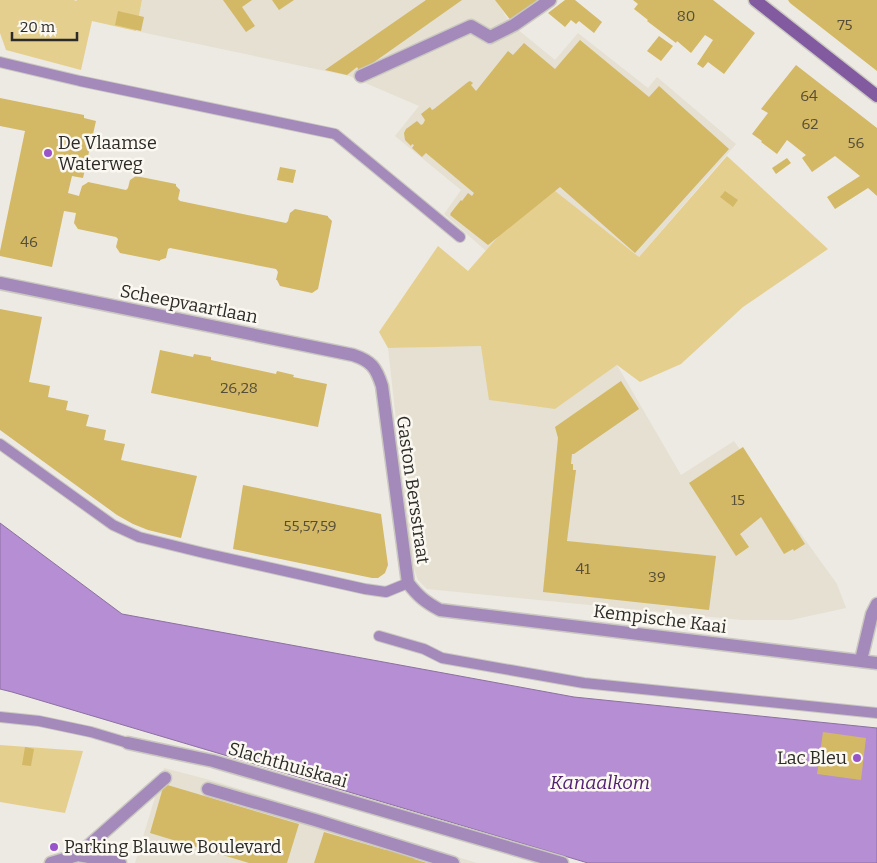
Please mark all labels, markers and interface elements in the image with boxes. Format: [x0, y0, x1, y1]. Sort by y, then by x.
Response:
house number: 80 [677, 7, 695, 25]
scale bar [12, 10, 78, 42]
house number: 75 [837, 16, 853, 34]
text: 20 m [20, 18, 56, 36]
house number: 64 [800, 87, 818, 105]
house number: 62 [802, 115, 818, 133]
place label: De Vlaamse Waterweg [58, 132, 157, 175]
house number: 56 [848, 134, 865, 152]
marker: De Vlaamse Waterweg [42, 147, 54, 159]
house number: 46 [20, 233, 38, 251]
street label: Scheepvaartlaan [118, 280, 260, 328]
house number: 26,28 [220, 379, 258, 397]
street label: Gaston Bersstraat [392, 415, 434, 566]
house number: 15 [731, 491, 745, 509]
house number: 55,57,59 [283, 517, 337, 535]
house number: 41 [576, 560, 590, 578]
house number: 39 [648, 568, 666, 586]
street label: Kempische Kaai [592, 600, 728, 638]
street label: Slachthuiskaai [226, 737, 350, 793]
place label: Lac Bleu [777, 747, 847, 769]
marker: Lac Bleu [851, 752, 863, 764]
water label: Kanaalkom [550, 771, 650, 794]
place label: Parking Blauwe Boulevard [64, 836, 282, 858]
marker: Parking Blauwe Boulevard [48, 841, 60, 853]

